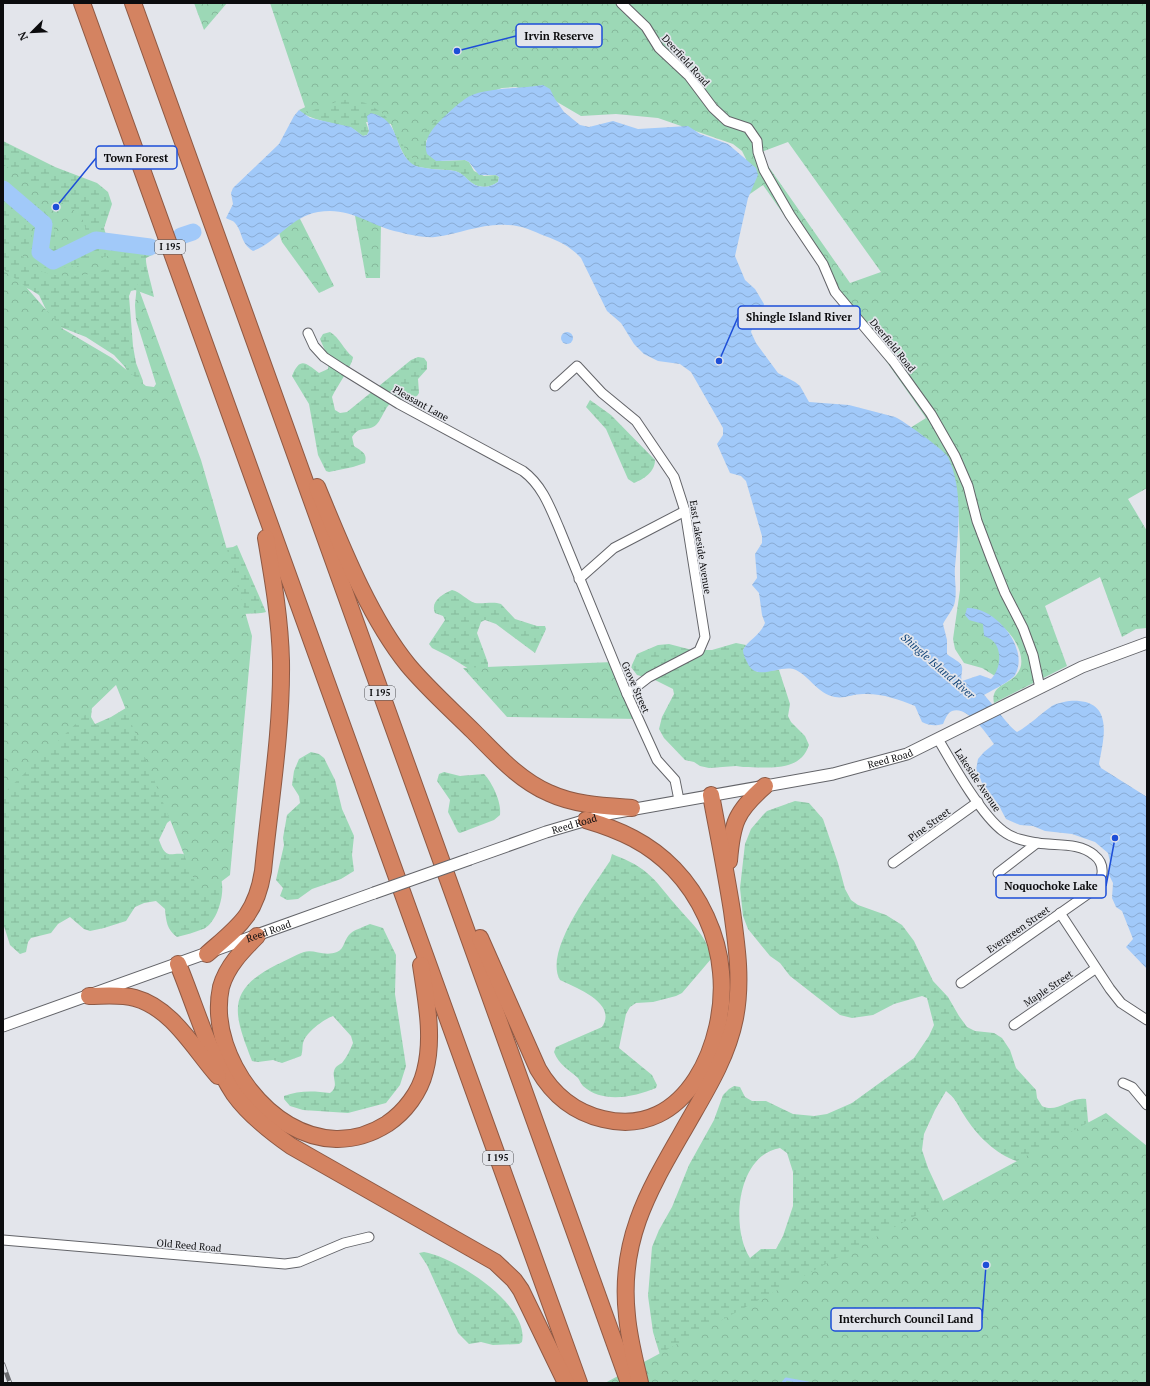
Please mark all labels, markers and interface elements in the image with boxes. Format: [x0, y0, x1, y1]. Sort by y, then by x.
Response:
north arrow [12, 12, 52, 52]
callout: Irvin Reserve [516, 24, 602, 47]
text: N [15, 29, 31, 43]
text: Irvin Reserve [524, 29, 594, 43]
street label: Deerfield Road [659, 32, 713, 89]
callout: Town Forest [96, 146, 177, 169]
text: Town Forest [104, 151, 169, 165]
road number: I 195 [155, 240, 185, 254]
callout: Shingle Island River [738, 306, 860, 329]
text: Shingle Island River [746, 310, 852, 324]
street label: Deerfield Road [867, 316, 918, 375]
street label: Pleasant Lane [390, 383, 451, 424]
street label: East Lakeside Avenue [687, 499, 714, 595]
water label: Shingle Island River [898, 630, 978, 702]
street label: Grove Street [618, 659, 653, 715]
road number: I 195 [365, 686, 395, 700]
street label: Reed Road [866, 746, 916, 771]
street label: Lakeside Avenue [952, 746, 1004, 814]
street label: Pine Street [906, 805, 953, 844]
street label: Reed Road [550, 811, 599, 837]
callout: Noquochoke Lake [996, 875, 1106, 898]
text: Noquochoke Lake [1004, 879, 1098, 893]
street label: Evergreen Street [984, 903, 1052, 956]
street label: Reed Road [245, 917, 293, 945]
street label: Maple Street [1021, 967, 1076, 1010]
road number: I 195 [483, 1151, 513, 1165]
street label: Old Reed Road [156, 1236, 222, 1255]
callout: Interchurch Council Land [831, 1308, 982, 1331]
text: Interchurch Council Land [839, 1312, 974, 1326]

